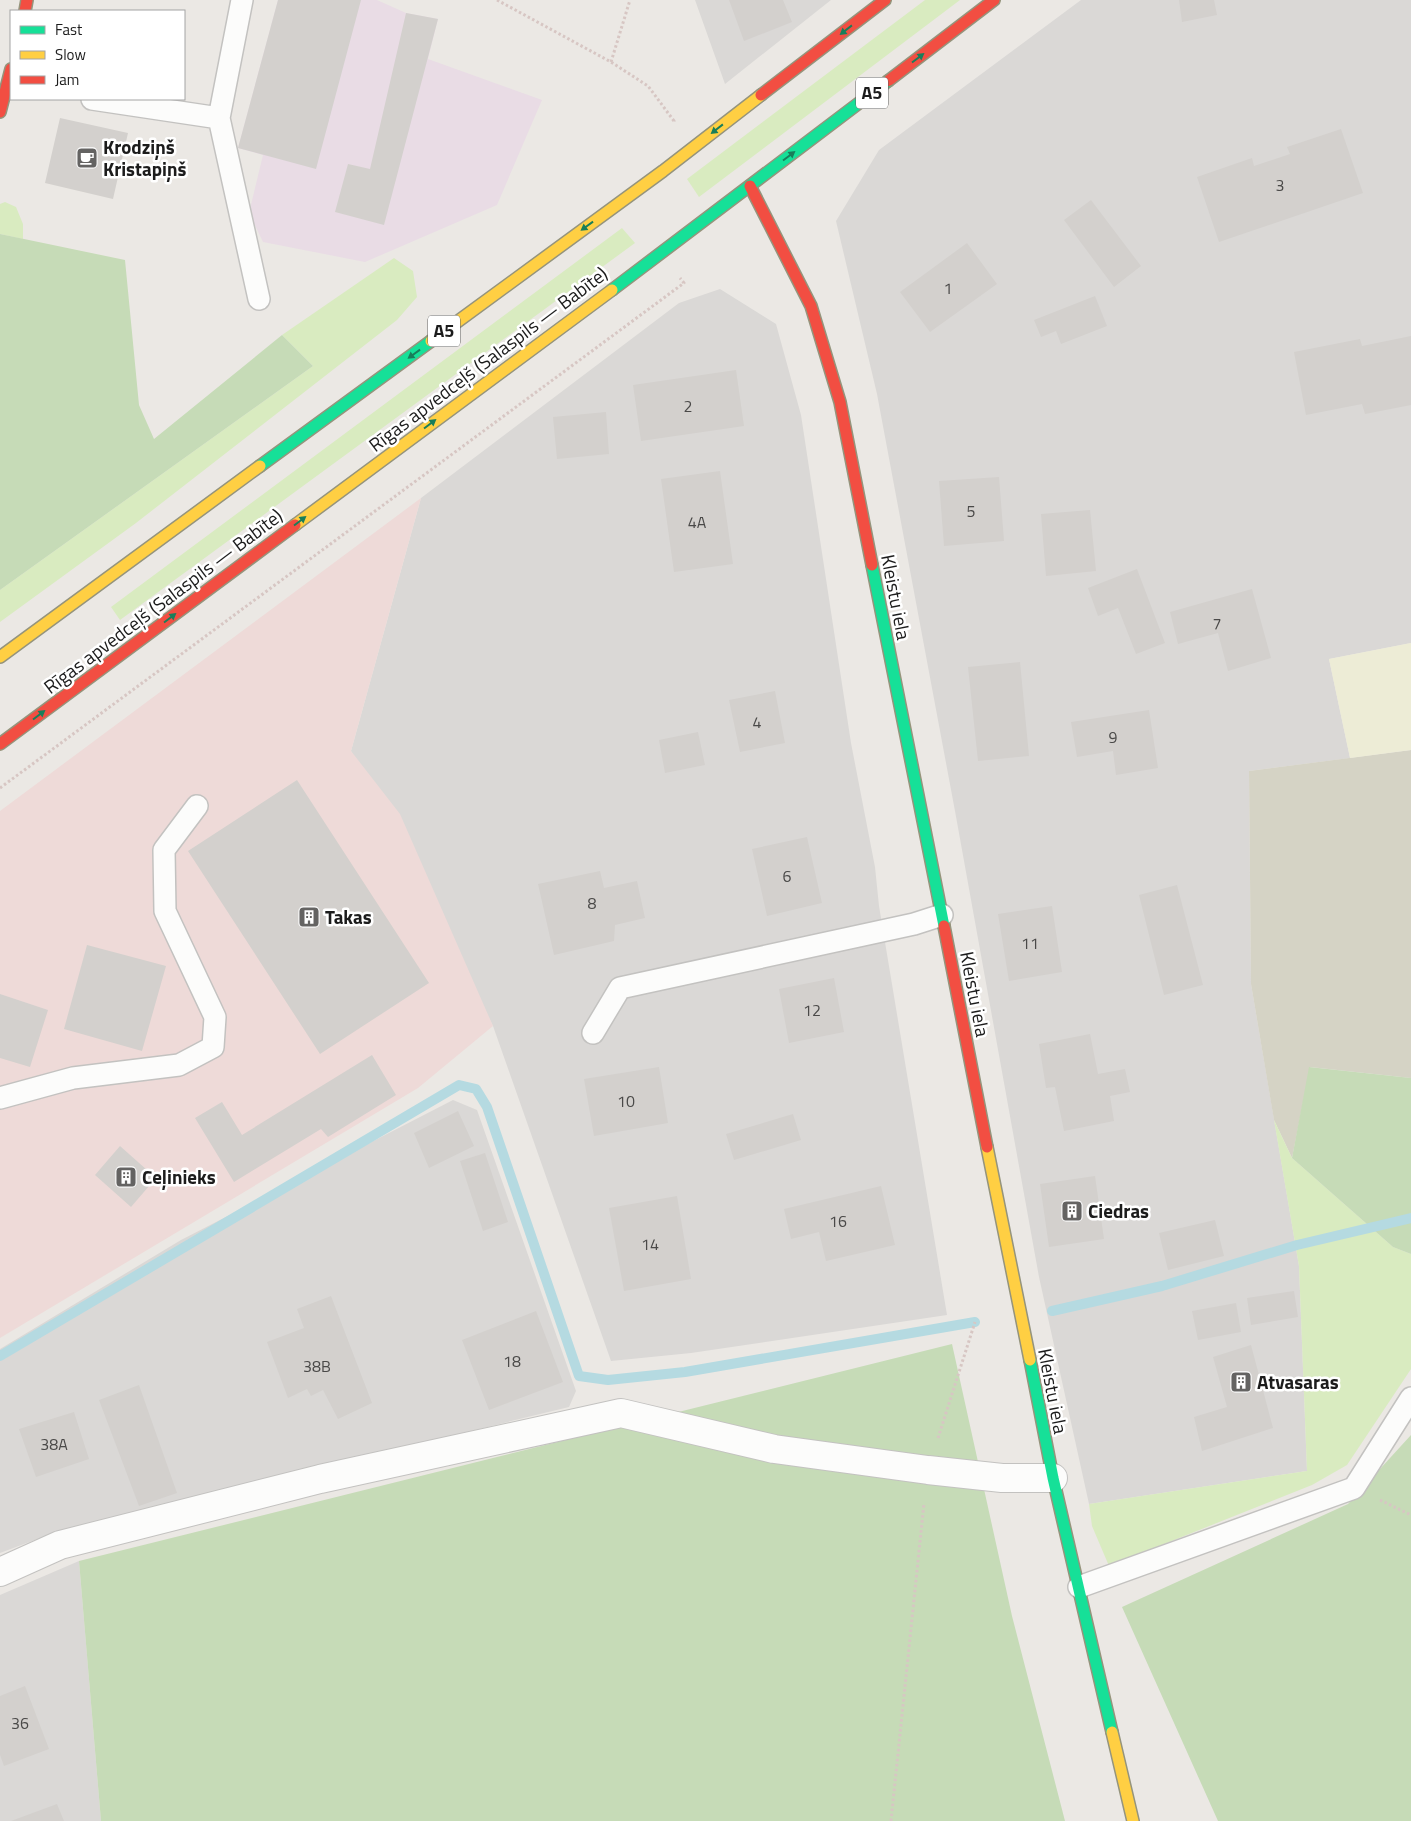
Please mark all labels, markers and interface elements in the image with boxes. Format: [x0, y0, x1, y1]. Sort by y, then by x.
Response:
legend [10, 10, 185, 100]
text: Fast [55, 18, 83, 41]
one-way arrow [840, 24, 853, 35]
text: Slow [55, 43, 86, 66]
one-way arrow [911, 53, 925, 63]
text: Jam [55, 68, 79, 91]
road number: A5 [856, 78, 888, 109]
one-way arrow [711, 123, 724, 134]
place label: Krodziņš Kristapiņš [103, 132, 186, 183]
cafe icon: Krodziņš Kristapiņš [75, 146, 99, 170]
one-way arrow [782, 151, 795, 162]
house number: 3 [1276, 173, 1284, 197]
one-way arrow [581, 221, 594, 232]
street label: Rīgas apvedceļš (Salaspils — Babīte) [362, 259, 613, 458]
house number: 1 [944, 276, 952, 300]
road number: A5 [428, 316, 460, 346]
one-way arrow [407, 349, 421, 359]
house number: 2 [684, 394, 692, 418]
one-way arrow [423, 419, 437, 429]
house number: 5 [967, 499, 976, 523]
street label: Rīgas apvedceļš (Salaspils — Babīte) [37, 501, 288, 700]
house number: 4A [688, 510, 707, 534]
one-way arrow [293, 515, 306, 526]
street label: Kleistu iela [874, 552, 919, 643]
house number: 7 [1213, 611, 1221, 635]
one-way arrow [163, 612, 176, 623]
one-way arrow [32, 709, 45, 720]
house number: 4 [753, 710, 762, 734]
house number: 9 [1109, 725, 1118, 749]
house number: 6 [783, 864, 792, 888]
house number: 8 [588, 891, 597, 915]
place label: Takas [325, 902, 372, 931]
building icon: Takas [297, 905, 321, 929]
house number: 11 [1021, 931, 1039, 955]
street label: Kleistu iela [953, 949, 998, 1040]
house number: 12 [803, 998, 821, 1022]
house number: 10 [617, 1089, 635, 1113]
place label: Ceļinieks [142, 1162, 216, 1191]
building icon: Ceļinieks [114, 1165, 138, 1189]
place label: Ciedras [1088, 1196, 1149, 1225]
building icon: Ciedras [1060, 1199, 1084, 1223]
house number: 16 [829, 1209, 847, 1233]
house number: 14 [641, 1232, 659, 1256]
street label: Kleistu iela [1031, 1346, 1076, 1437]
house number: 18 [503, 1349, 521, 1373]
house number: 38B [303, 1354, 331, 1378]
place label: Atvasaras [1257, 1367, 1339, 1396]
building icon: Atvasaras [1229, 1370, 1253, 1394]
house number: 38A [40, 1432, 68, 1456]
house number: 36 [11, 1711, 29, 1735]

